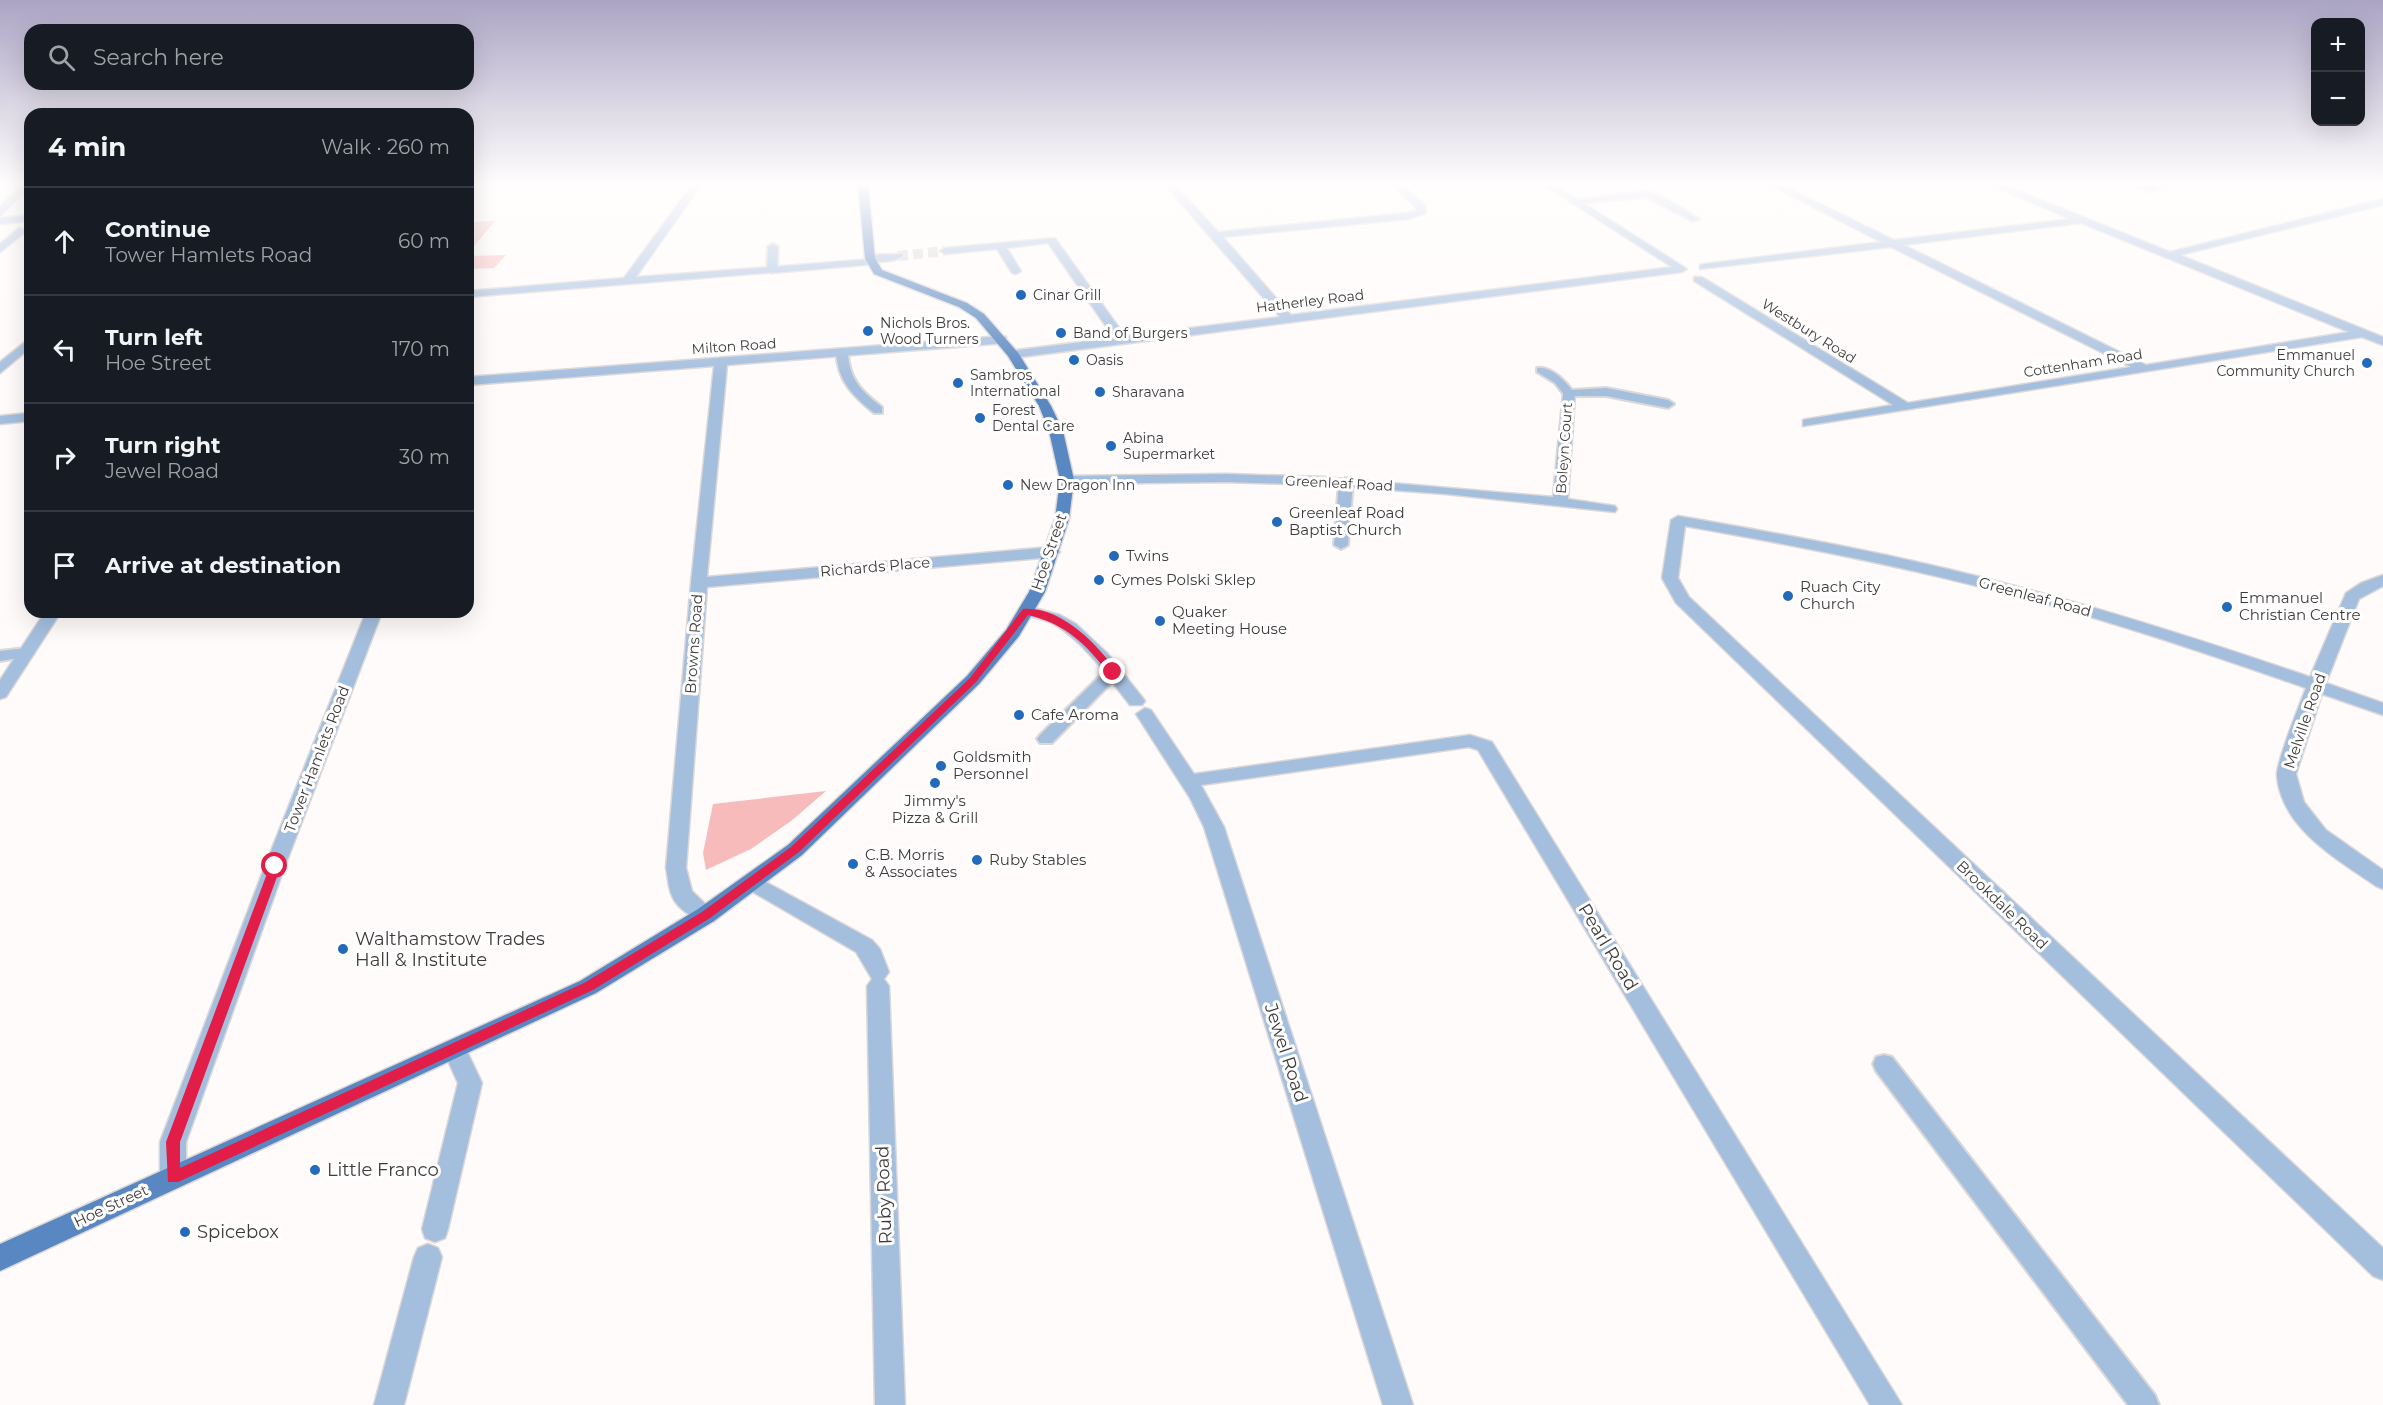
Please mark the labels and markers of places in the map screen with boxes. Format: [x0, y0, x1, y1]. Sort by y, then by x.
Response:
place label: Cinar Grill [1033, 286, 1101, 304]
marker: Cinar Grill [1014, 288, 1028, 302]
place label: Nichols Bros. Wood Turners [880, 314, 979, 348]
marker: Nichols Bros. Wood Turners [861, 324, 875, 338]
place label: Band of Burgers [1073, 324, 1188, 342]
marker: Band of Burgers [1054, 326, 1068, 340]
place label: Emmanuel Community Church [2216, 346, 2355, 380]
place label: Oasis [1086, 351, 1124, 369]
marker: Oasis [1067, 353, 1081, 367]
marker: Emmanuel Community Church [2360, 356, 2374, 370]
place label: Sambros International [970, 366, 1061, 400]
marker: Sambros International [951, 376, 965, 390]
place label: Sharavana [1112, 383, 1185, 401]
marker: Sharavana [1093, 385, 1107, 399]
place label: Forest Dental Care [992, 401, 1075, 435]
marker: Forest Dental Care [973, 411, 987, 425]
place label: Abina Supermarket [1123, 429, 1216, 463]
marker: Abina Supermarket [1104, 439, 1118, 453]
place label: New Dragon Inn [1020, 476, 1135, 494]
marker: New Dragon Inn [1001, 478, 1015, 492]
place label: Greenleaf Road Baptist Church [1289, 503, 1405, 539]
marker: Greenleaf Road Baptist Church [1270, 515, 1284, 529]
place label: Twins [1126, 546, 1169, 565]
marker: Twins [1107, 549, 1121, 563]
place label: Cymes Polski Sklep [1111, 570, 1256, 589]
marker: Cymes Polski Sklep [1092, 573, 1106, 587]
place label: Ruach City Church [1800, 577, 1881, 613]
place label: Emmanuel Christian Centre [2239, 588, 2361, 624]
marker: Ruach City Church [1781, 589, 1795, 603]
marker: Emmanuel Christian Centre [2220, 600, 2234, 614]
place label: Quaker Meeting House [1172, 602, 1287, 638]
marker: Quaker Meeting House [1153, 614, 1167, 628]
place label: Cafe Aroma [1031, 705, 1119, 724]
marker: Cafe Aroma [1012, 708, 1026, 722]
place label: Goldsmith Personnel [953, 747, 1032, 783]
marker: Goldsmith Personnel [934, 759, 948, 773]
marker: Jimmy's Pizza & Grill [928, 776, 942, 790]
place label: Jimmy's Pizza & Grill [892, 791, 978, 827]
place label: C.B. Morris & Associates [865, 845, 957, 881]
place label: Ruby Stables [989, 850, 1086, 869]
marker: Ruby Stables [970, 853, 984, 867]
marker: C.B. Morris & Associates [846, 857, 860, 871]
place label: Walthamstow Trades Hall & Institute [355, 928, 545, 971]
marker: Walthamstow Trades Hall & Institute [336, 942, 350, 956]
place label: Little Franco [327, 1159, 439, 1181]
marker: Little Franco [308, 1163, 322, 1177]
place label: Spicebox [197, 1221, 279, 1243]
marker: Spicebox [178, 1225, 192, 1239]

